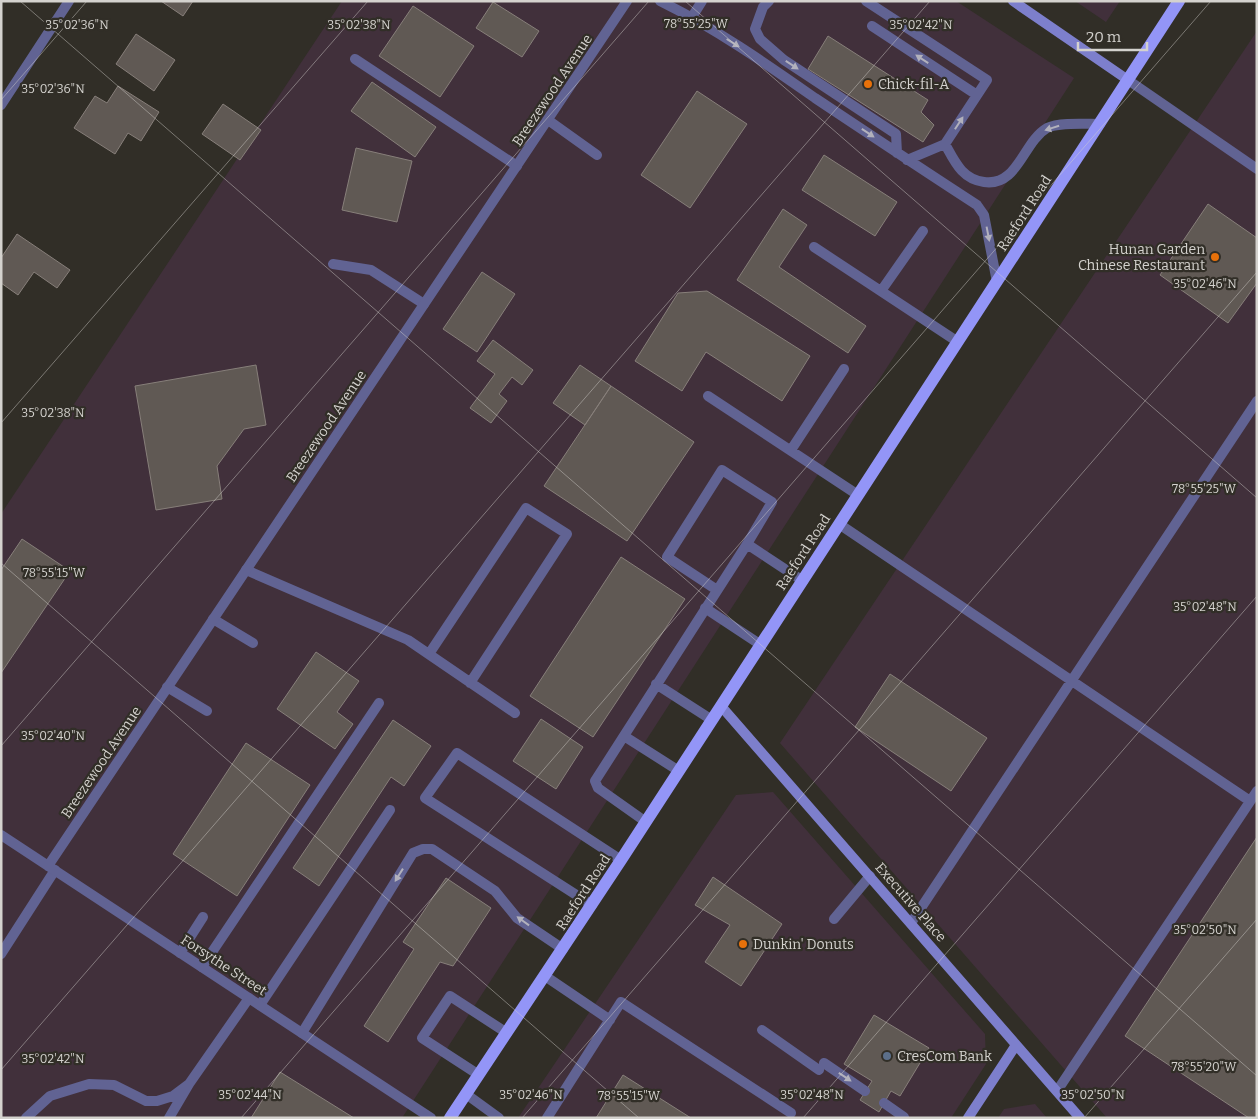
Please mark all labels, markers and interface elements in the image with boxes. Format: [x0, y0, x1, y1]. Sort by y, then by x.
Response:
text: 78°55'25"W [664, 17, 729, 31]
text: 35°02'36"N [45, 18, 109, 32]
text: 35°02'38"N [327, 18, 391, 32]
text: 35°02'42"N [889, 18, 953, 32]
scale bar [1078, 20, 1147, 52]
text: 20 m [1086, 28, 1122, 46]
street label: Breezewood Avenue [509, 31, 596, 150]
one-way arrow [727, 38, 740, 47]
one-way arrow [915, 54, 928, 63]
one-way arrow [785, 60, 799, 70]
place label: Chick-fil-A [878, 76, 949, 93]
marker: Chick-fil-A [862, 78, 874, 90]
text: 35°02'36"N [21, 82, 85, 96]
one-way arrow [954, 116, 964, 130]
one-way arrow [1044, 124, 1059, 132]
one-way arrow [861, 129, 875, 138]
street label: Raeford Road [994, 172, 1055, 254]
one-way arrow [984, 227, 992, 243]
place label: Hunan Garden Chinese Restaurant [1078, 241, 1205, 274]
marker: Hunan Garden Chinese Restaurant [1209, 251, 1221, 263]
text: 35°02'46"N [1173, 277, 1237, 291]
street label: Breezewood Avenue [283, 367, 370, 486]
text: 35°02'38"N [21, 406, 85, 420]
text: 78°55'25"W [1172, 482, 1237, 496]
street label: Raeford Road [773, 511, 834, 593]
text: 78°55'15"W [23, 566, 86, 580]
text: 35°02'48"N [1173, 600, 1237, 614]
street label: Breezewood Avenue [58, 703, 145, 822]
text: 35°02'40"N [21, 729, 86, 743]
street label: Raeford Road [553, 851, 614, 933]
street label: Executive Place [872, 859, 950, 946]
one-way arrow [395, 869, 404, 882]
one-way arrow [516, 916, 530, 926]
text: 35°02'50"N [1173, 923, 1237, 937]
street label: Forsythe Street [178, 931, 270, 999]
place label: Dunkin' Donuts [753, 936, 854, 953]
marker: Dunkin' Donuts [737, 938, 749, 950]
place label: CresCom Bank [897, 1048, 992, 1065]
marker: CresCom Bank [881, 1050, 893, 1062]
text: 35°02'42"N [21, 1052, 85, 1066]
text: 78°55'20"W [1171, 1060, 1237, 1074]
one-way arrow [838, 1072, 851, 1082]
text: 35°02'44"N [218, 1088, 282, 1102]
text: 35°02'46"N [499, 1088, 563, 1102]
text: 35°02'48"N [780, 1088, 844, 1102]
text: 35°02'50"N [1061, 1088, 1125, 1102]
text: 78°55'15"W [598, 1089, 661, 1103]

